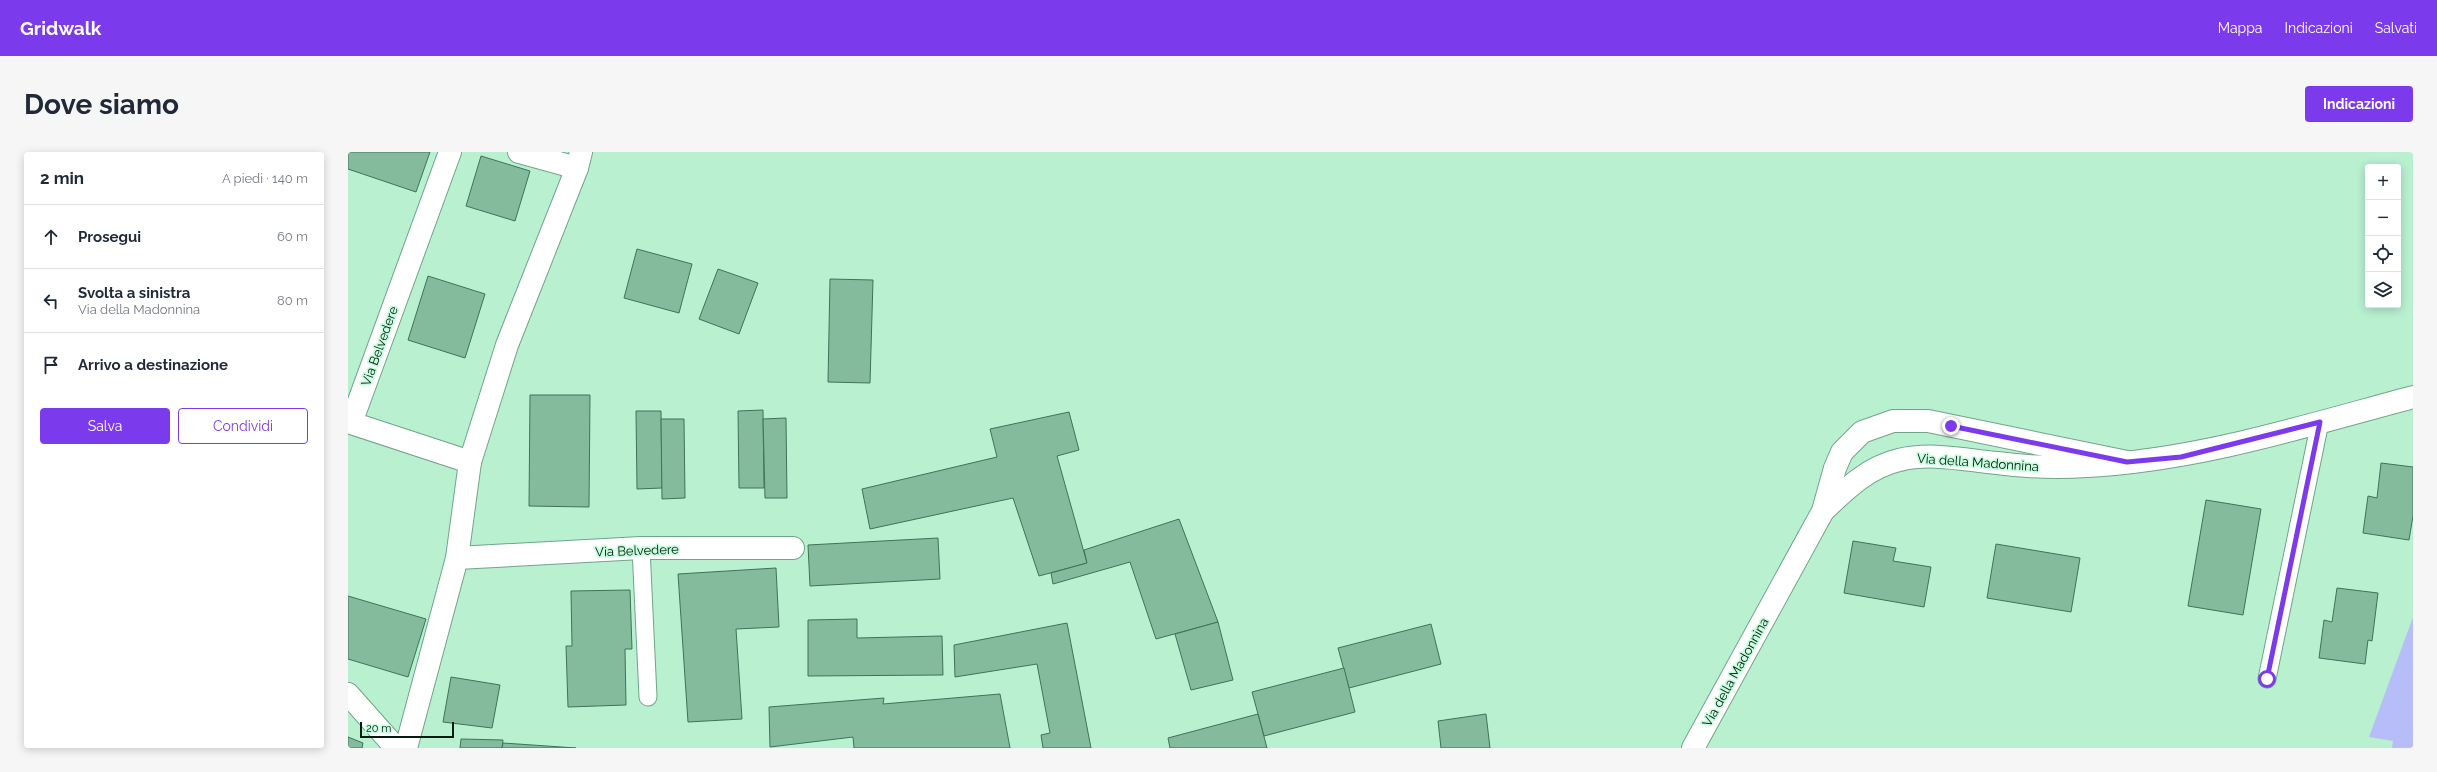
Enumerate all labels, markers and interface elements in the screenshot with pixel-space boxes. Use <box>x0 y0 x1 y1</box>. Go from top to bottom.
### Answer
text: Gridwalk <box>20 17 101 39</box>
text: Mappa <box>2218 20 2263 36</box>
text: Indicazioni <box>2285 20 2353 36</box>
text: Salvati <box>2375 20 2417 36</box>
button: Indicazioni <box>2305 86 2413 122</box>
text: Dove siamo <box>24 88 179 121</box>
map controls <box>2365 164 2401 308</box>
button: + <box>2365 164 2401 200</box>
text: 2 min <box>40 168 84 188</box>
text: A piedi · 140 m <box>222 171 308 186</box>
button: − <box>2365 200 2401 236</box>
icon: ahead <box>40 226 62 248</box>
text: Prosegui <box>78 228 141 246</box>
text: 60 m <box>277 229 308 244</box>
button: locate <box>2365 236 2401 272</box>
button: layers <box>2365 272 2401 308</box>
text: Svolta a sinistra <box>78 284 190 302</box>
icon: left <box>40 290 62 312</box>
text: 80 m <box>277 293 308 308</box>
text: Via della Madonnina <box>78 302 200 317</box>
street label: Via Belvedere <box>358 304 401 388</box>
icon: arrive <box>40 354 62 376</box>
text: Arrivo a destinazione <box>78 356 228 374</box>
button: Salva <box>40 408 170 444</box>
button: Condividi <box>178 408 308 444</box>
route end <box>1942 417 1960 435</box>
street label: Via della Madonnina <box>1917 451 2039 474</box>
street label: Via Belvedere <box>595 542 679 559</box>
street label: Via della Madonnina <box>1699 615 1772 729</box>
route start <box>2258 670 2276 688</box>
scale bar <box>360 720 454 739</box>
text: 20 m <box>366 722 391 735</box>

